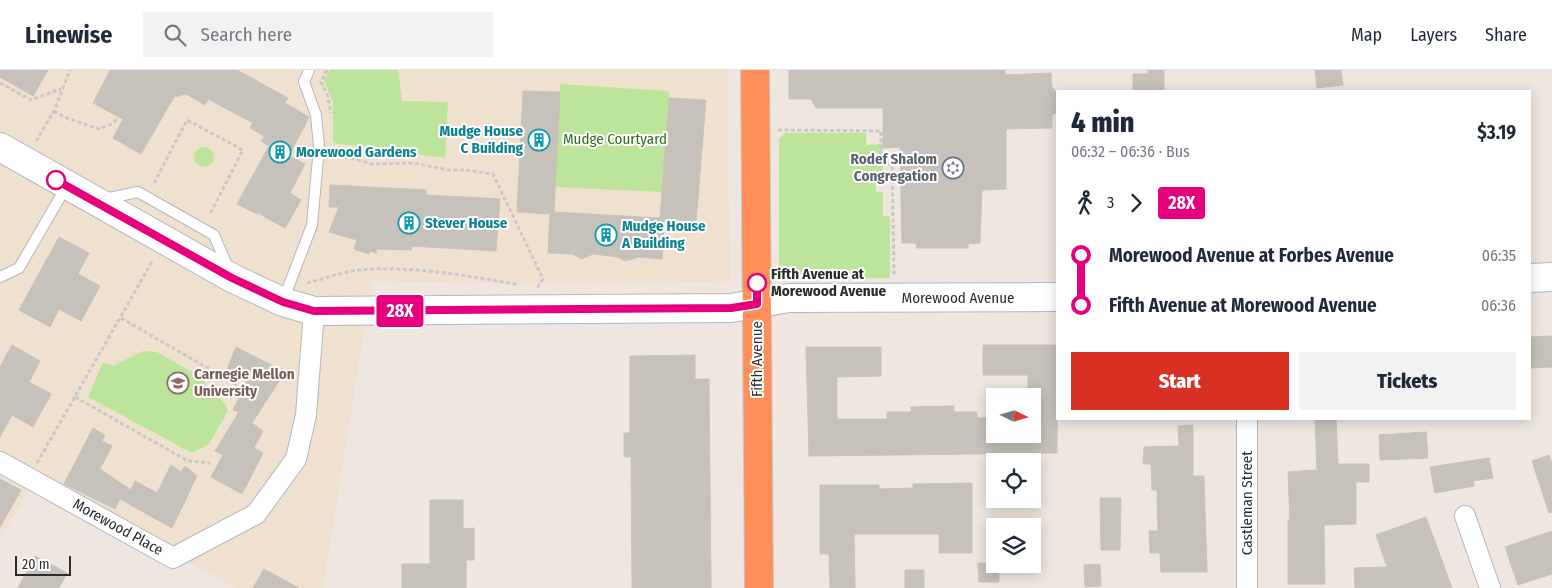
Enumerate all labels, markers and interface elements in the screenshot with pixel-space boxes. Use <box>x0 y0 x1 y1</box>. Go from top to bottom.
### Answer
search box <box>143 12 493 57</box>
text: Linewise <box>25 21 113 49</box>
icon: search <box>161 21 189 49</box>
text: Search here <box>201 23 292 46</box>
text: Map <box>1351 24 1382 46</box>
text: Layers <box>1410 24 1457 46</box>
text: Share <box>1485 24 1527 46</box>
text: 4 min <box>1071 106 1134 139</box>
text: $3.19 <box>1477 121 1516 144</box>
place label: Mudge House C Building <box>439 122 524 157</box>
building icon: Mudge House C Building <box>527 128 551 152</box>
park label: Mudge Courtyard <box>563 130 667 148</box>
building icon: Morewood Gardens <box>268 140 292 164</box>
text: 06:32 – 06:36 · Bus <box>1071 142 1190 161</box>
place label: Morewood Gardens <box>296 143 417 161</box>
place label: Rodef Shalom Congregation <box>851 150 937 185</box>
synagogue icon: Rodef Shalom Congregation <box>941 156 965 180</box>
unlabelled marker <box>46 170 66 190</box>
icon: walk <box>1071 189 1099 217</box>
icon: forward <box>1122 189 1150 217</box>
text: 28X <box>1168 192 1195 214</box>
text: 3 <box>1107 193 1114 212</box>
building icon: Stever House <box>397 211 421 235</box>
place label: Stever House <box>425 214 508 232</box>
place label: Mudge House A Building <box>621 217 706 252</box>
building icon: Mudge House A Building <box>594 223 618 247</box>
text: Morewood Avenue at Forbes Avenue <box>1109 244 1394 267</box>
text: 06:35 <box>1482 246 1516 265</box>
place label: Fifth Avenue at Morewood Avenue <box>771 265 886 300</box>
marker: Fifth Avenue at Morewood Avenue <box>747 273 767 293</box>
street label: Morewood Avenue <box>901 289 1015 307</box>
text: Fifth Avenue at Morewood Avenue <box>1109 294 1377 317</box>
line badge: 28X <box>371 295 429 327</box>
text: 06:36 <box>1481 296 1516 315</box>
text: 28X <box>386 300 414 322</box>
street label: Fifth Avenue <box>748 321 766 397</box>
button: Start <box>1071 352 1289 410</box>
button: Tickets <box>1299 352 1516 410</box>
place label: Carnegie Mellon University <box>194 365 295 400</box>
school or university icon: Carnegie Mellon University <box>166 371 190 395</box>
north arrow <box>986 388 1041 442</box>
map controls <box>986 388 1041 573</box>
street label: Castleman Street <box>1238 451 1256 555</box>
button: locate <box>986 453 1041 508</box>
street label: Morewood Place <box>70 495 166 559</box>
button: layers <box>986 518 1041 573</box>
scale bar <box>15 553 71 576</box>
text: 20 m <box>22 556 50 573</box>

